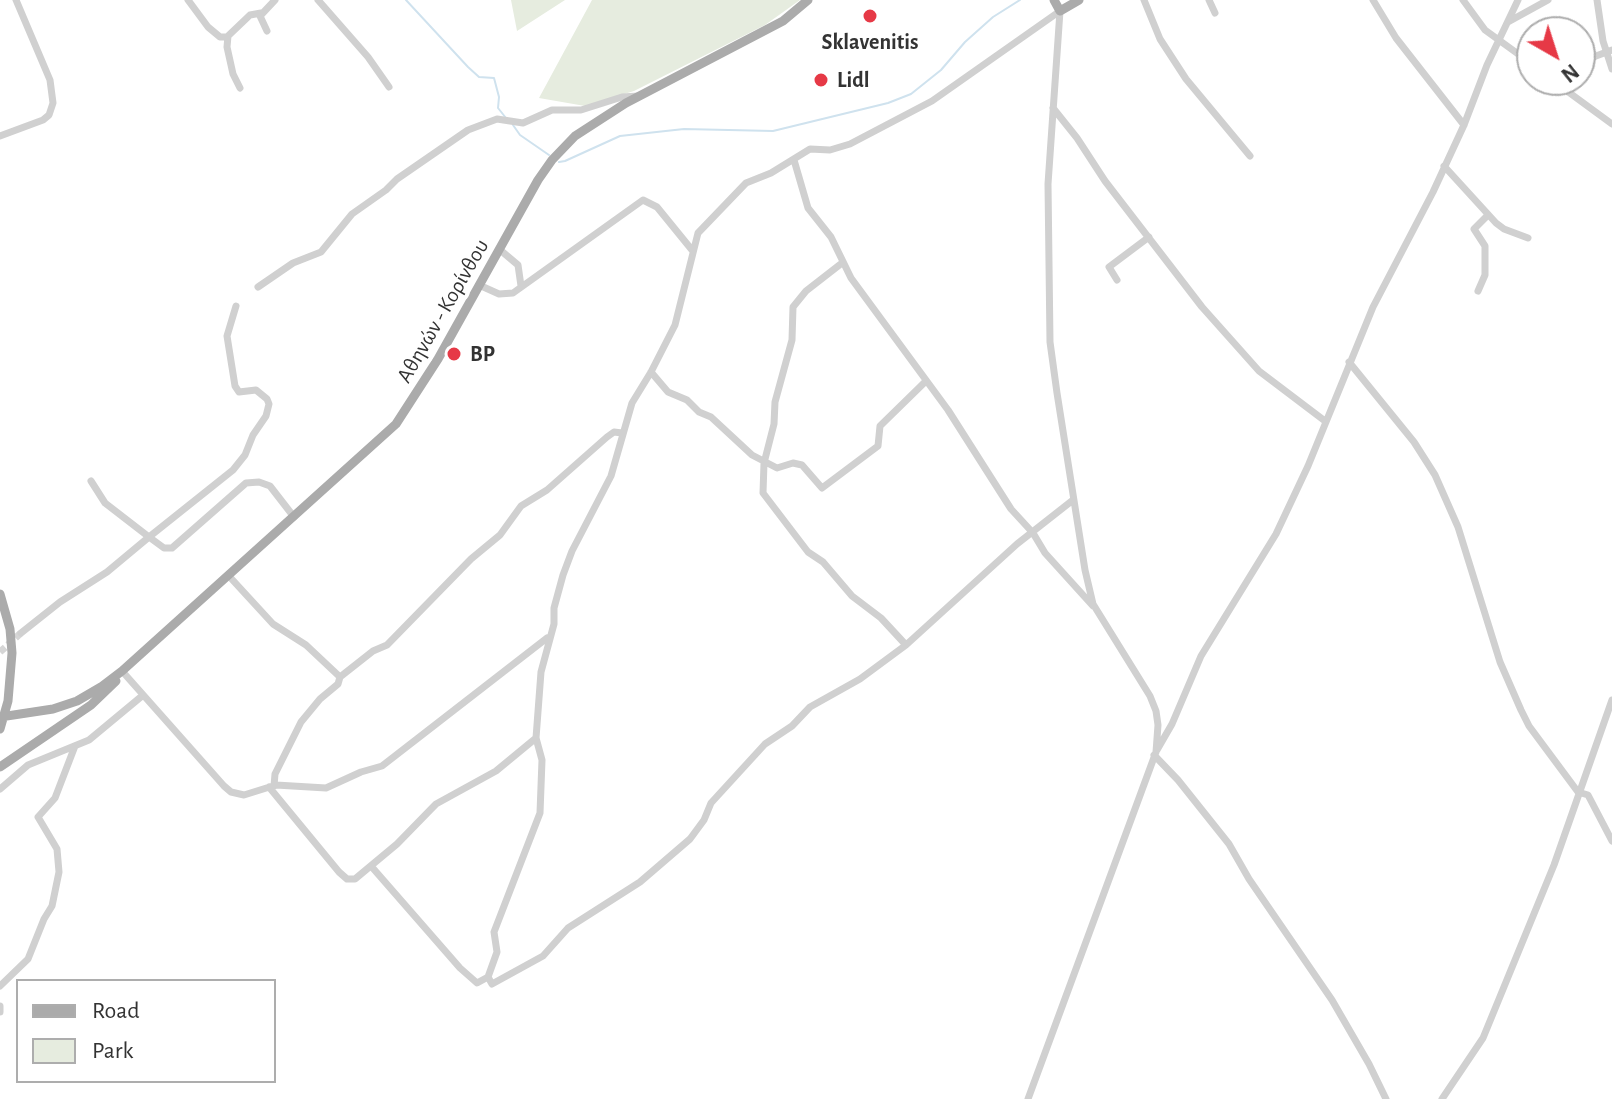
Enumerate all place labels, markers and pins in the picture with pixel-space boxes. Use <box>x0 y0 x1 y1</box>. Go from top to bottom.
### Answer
marker: Sklavenitis <box>861 7 879 25</box>
place label: Sklavenitis <box>822 29 918 55</box>
place label: Lidl <box>837 67 870 93</box>
marker: Lidl <box>812 71 830 89</box>
place label: BP <box>470 341 495 367</box>
marker: BP <box>445 345 463 363</box>

